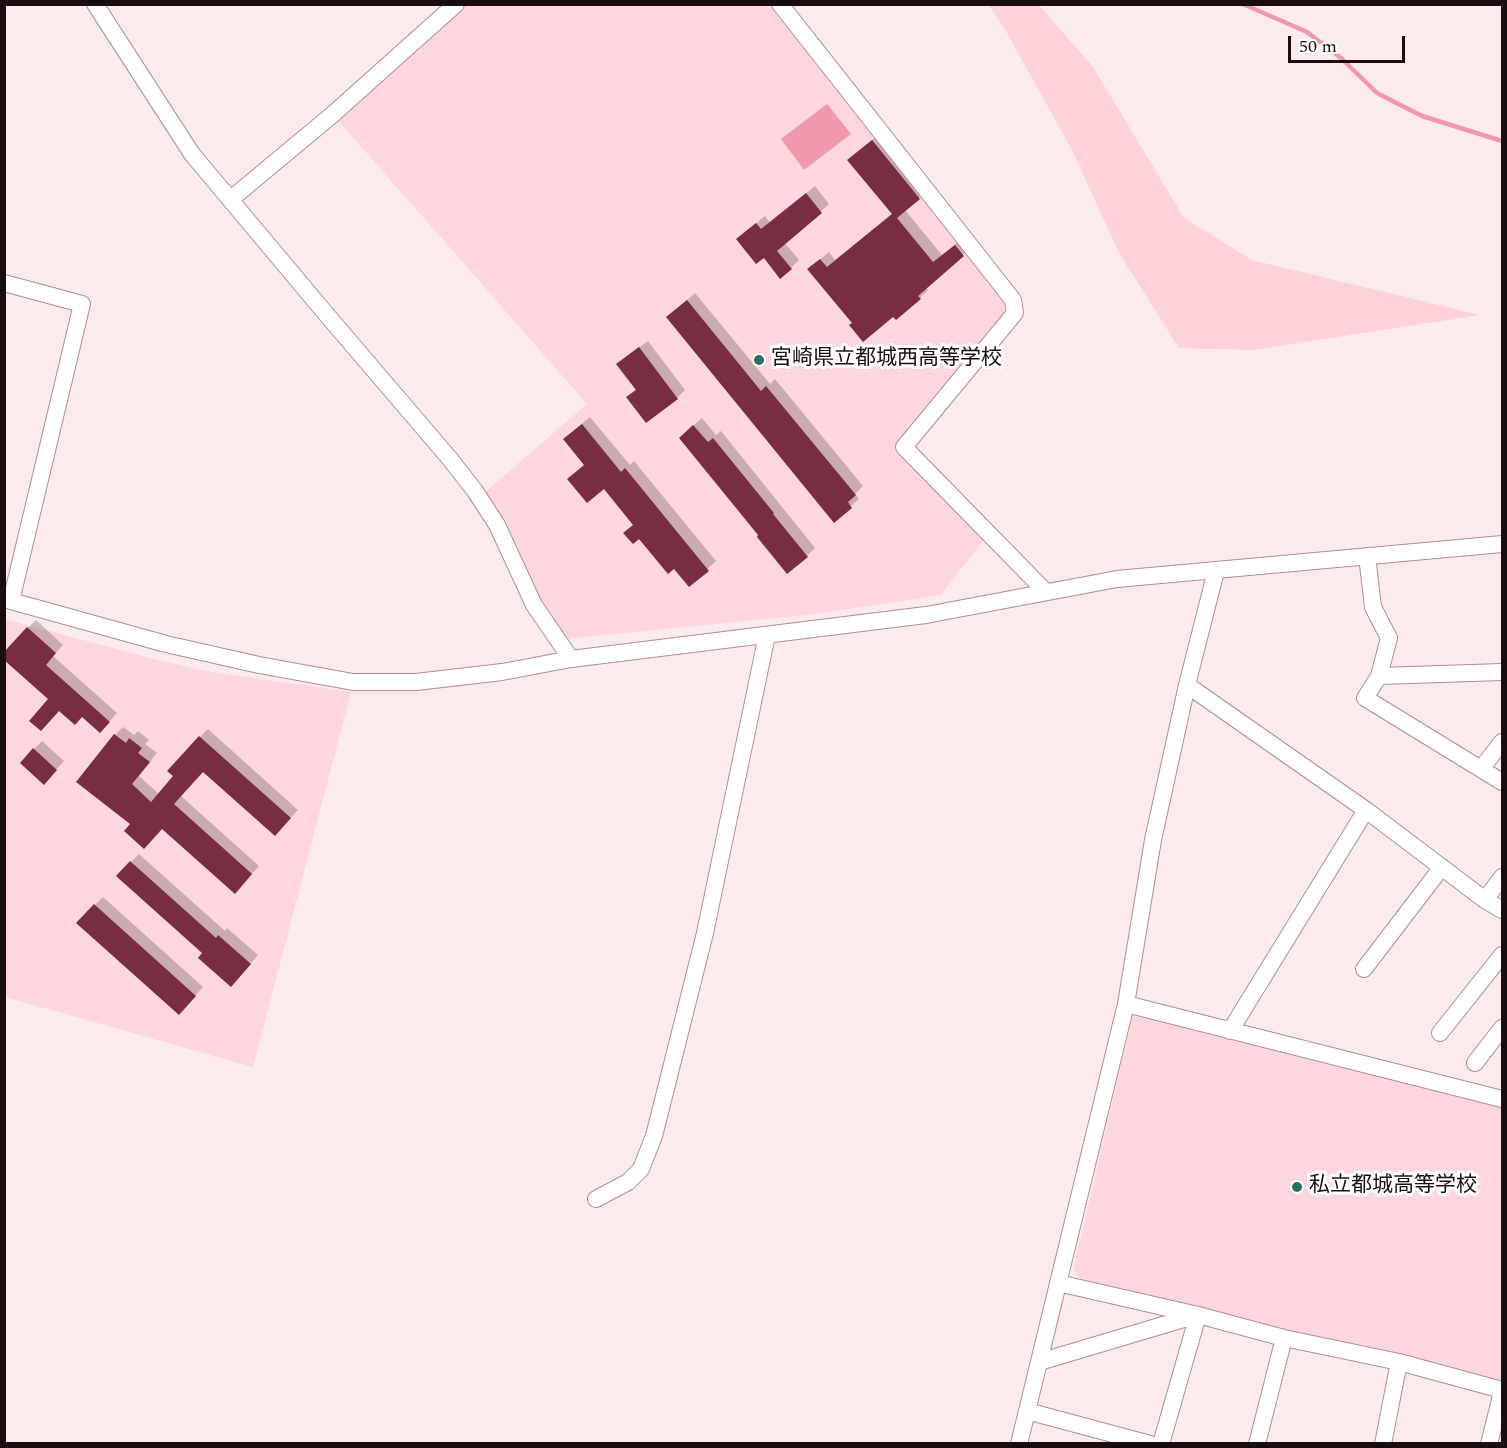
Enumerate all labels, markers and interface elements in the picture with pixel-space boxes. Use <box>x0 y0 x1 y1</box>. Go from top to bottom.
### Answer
scale bar <box>1291 24 1408 62</box>
text: 50 m <box>1299 33 1337 60</box>
place label: 宮崎県立都城西高等学校 <box>771 347 1002 373</box>
marker: 宮崎県立都城西高等学校 <box>752 353 766 367</box>
place label: 私立都城高等学校 <box>1309 1174 1477 1200</box>
marker: 私立都城高等学校 <box>1290 1180 1304 1194</box>

